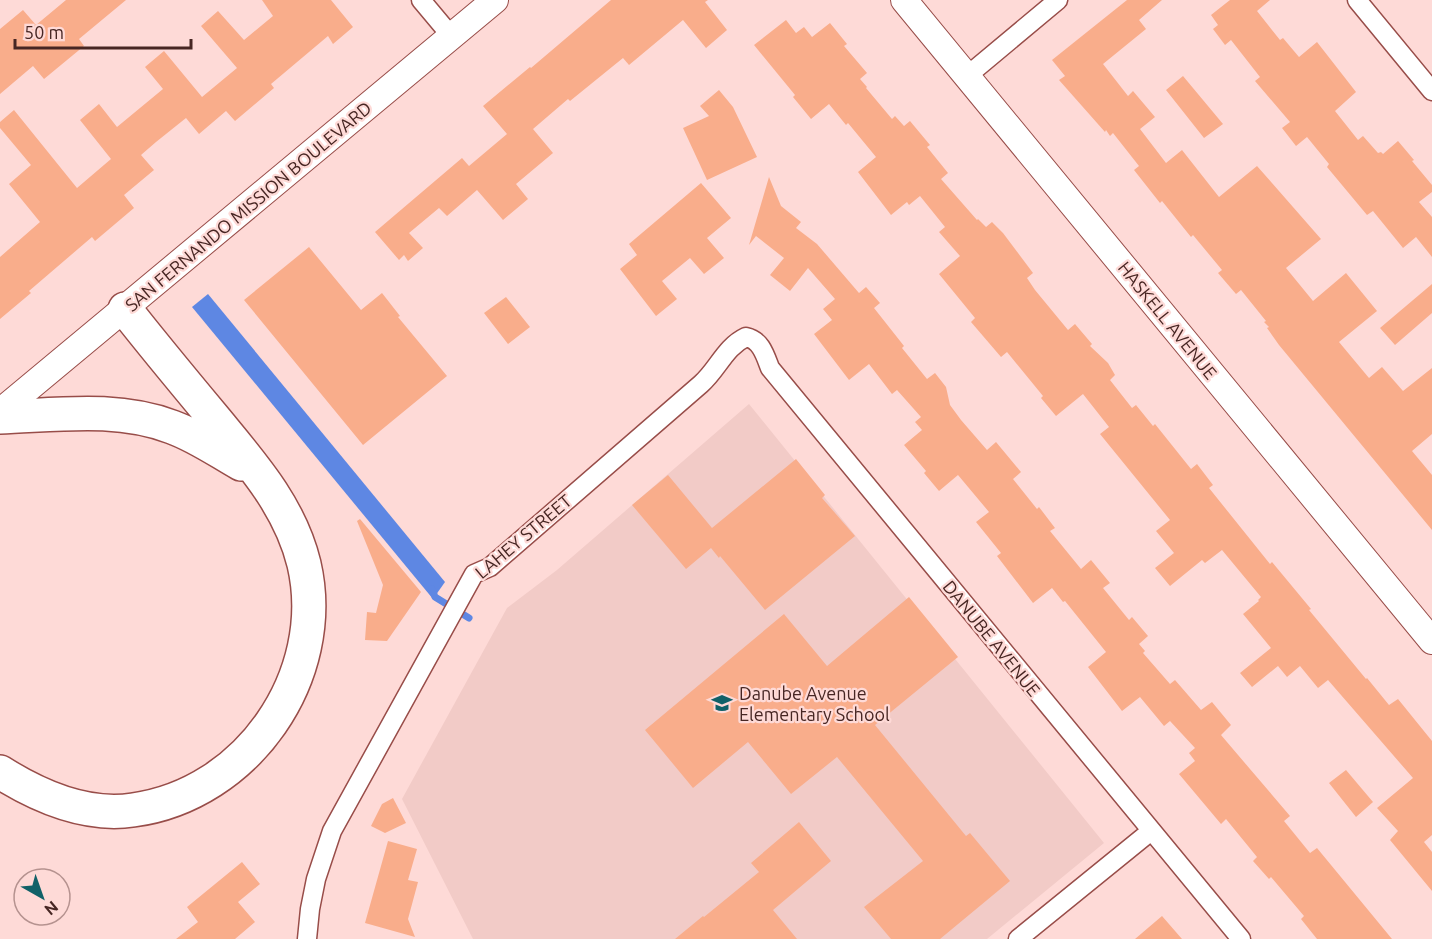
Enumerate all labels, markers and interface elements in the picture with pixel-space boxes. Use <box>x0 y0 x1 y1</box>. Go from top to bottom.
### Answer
scale bar <box>15 12 190 50</box>
text: 50 m <box>24 22 64 42</box>
street label: SAN FERNANDO MISSION BOULEVARD <box>121 97 375 315</box>
street label: HASKELL AVENUE <box>1115 257 1221 383</box>
street label: LAHEY STREET <box>471 490 575 582</box>
street label: DANUBE AVENUE <box>939 576 1045 700</box>
place label: Danube Avenue Elementary School <box>739 683 890 724</box>
school or university icon: Danube Avenue Elementary School <box>710 691 734 715</box>
north arrow <box>12 867 72 927</box>
text: N <box>41 898 62 919</box>

